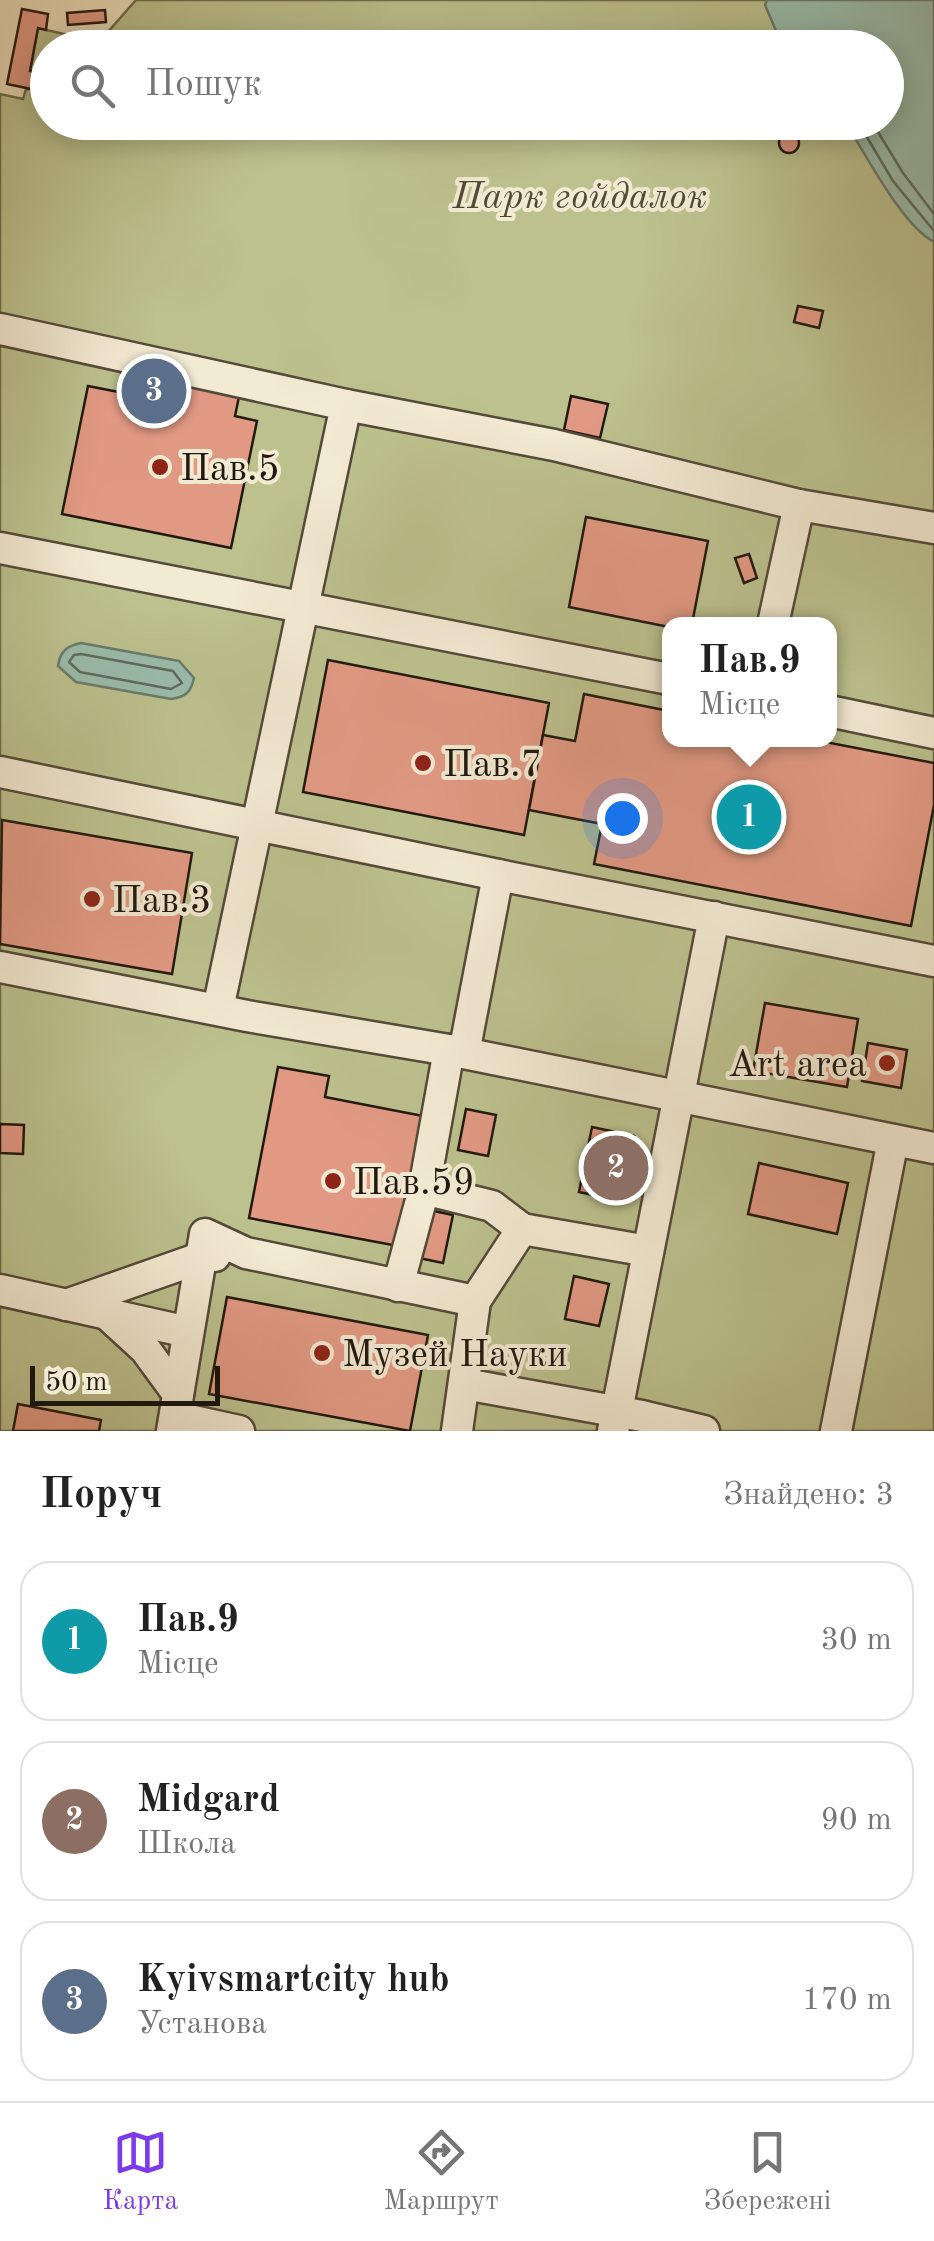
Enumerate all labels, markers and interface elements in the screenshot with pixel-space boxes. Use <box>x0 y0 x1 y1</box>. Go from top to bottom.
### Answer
search box <box>30 30 904 140</box>
icon: search <box>65 58 120 113</box>
text: Пошук <box>145 66 262 104</box>
park label: Парк гойдалок <box>452 179 707 217</box>
pin: 3 <box>122 354 186 428</box>
place label: Пав.5 <box>180 451 280 489</box>
marker: Пав.5 <box>149 456 171 478</box>
popup <box>662 617 837 747</box>
text: Пав.9 <box>699 643 800 681</box>
text: Місце <box>699 690 780 722</box>
place label: Пав.7 <box>443 747 543 785</box>
marker: Пав.7 <box>412 752 434 774</box>
pin: 1 <box>716 780 782 854</box>
your location <box>597 793 648 844</box>
place label: Пав.3 <box>112 883 212 921</box>
marker: Пав.3 <box>81 888 103 910</box>
place label: Art area <box>728 1047 867 1085</box>
marker: Art area <box>876 1052 898 1074</box>
pin: 2 <box>584 1130 648 1206</box>
place label: Пав.59 <box>353 1165 475 1203</box>
marker: Пав.59 <box>322 1170 344 1192</box>
place label: Музей Науки <box>342 1337 567 1375</box>
marker: Музей Науки <box>311 1342 333 1364</box>
scale bar <box>30 1361 220 1406</box>
text: 50 m <box>45 1369 108 1397</box>
text: Поруч <box>40 1475 162 1517</box>
text: Знайдено: 3 <box>723 1480 894 1512</box>
text: Пав.9 <box>137 1602 239 1640</box>
text: 1 <box>65 1625 84 1657</box>
text: 30 m <box>821 1625 892 1657</box>
text: Місце <box>137 1649 219 1681</box>
text: Midgard <box>137 1782 280 1820</box>
text: 2 <box>65 1805 84 1837</box>
text: 90 m <box>821 1805 892 1837</box>
text: Школа <box>137 1829 236 1861</box>
text: Kyivsmartcity hub <box>137 1962 450 2000</box>
text: 3 <box>65 1985 84 2017</box>
text: 170 m <box>802 1985 892 2017</box>
text: Установа <box>137 2009 267 2041</box>
tab: Карта <box>103 2125 178 2220</box>
tab: Маршрут <box>384 2125 499 2220</box>
tab: Збережені <box>704 2125 831 2220</box>

